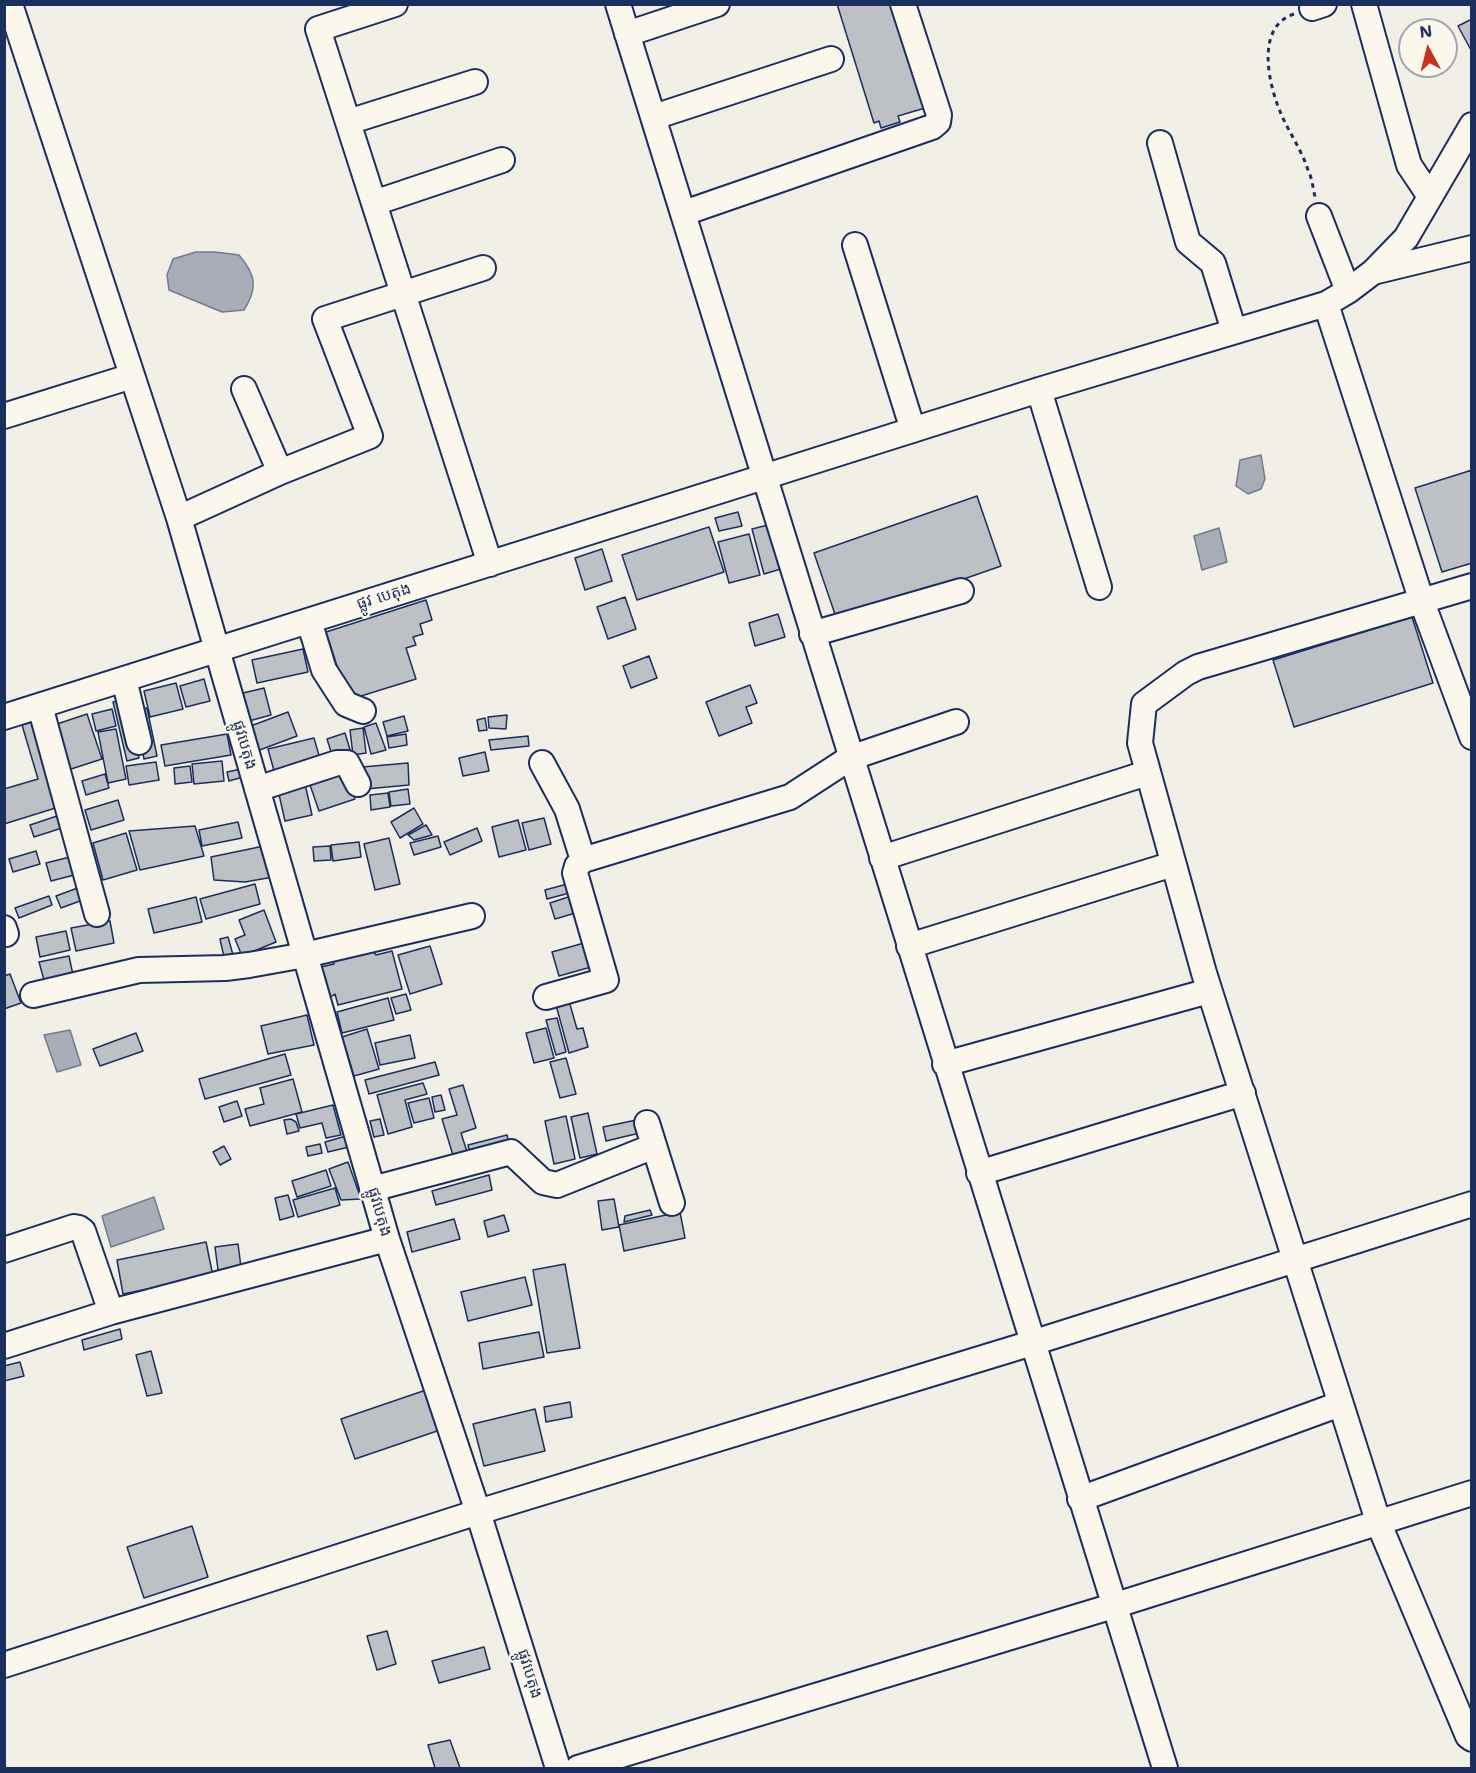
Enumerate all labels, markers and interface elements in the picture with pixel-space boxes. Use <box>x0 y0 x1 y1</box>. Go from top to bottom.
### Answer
north arrow <box>1398 18 1458 78</box>
text: N <box>1418 20 1434 43</box>
street label: ផ្លូវ បេតុង <box>354 580 414 614</box>
street label: ផ្លូវបេតុង <box>228 718 260 772</box>
street label: ផ្លូវបេតុង <box>363 1185 395 1239</box>
street label: ផ្លូវបេតុង <box>512 1647 546 1701</box>

